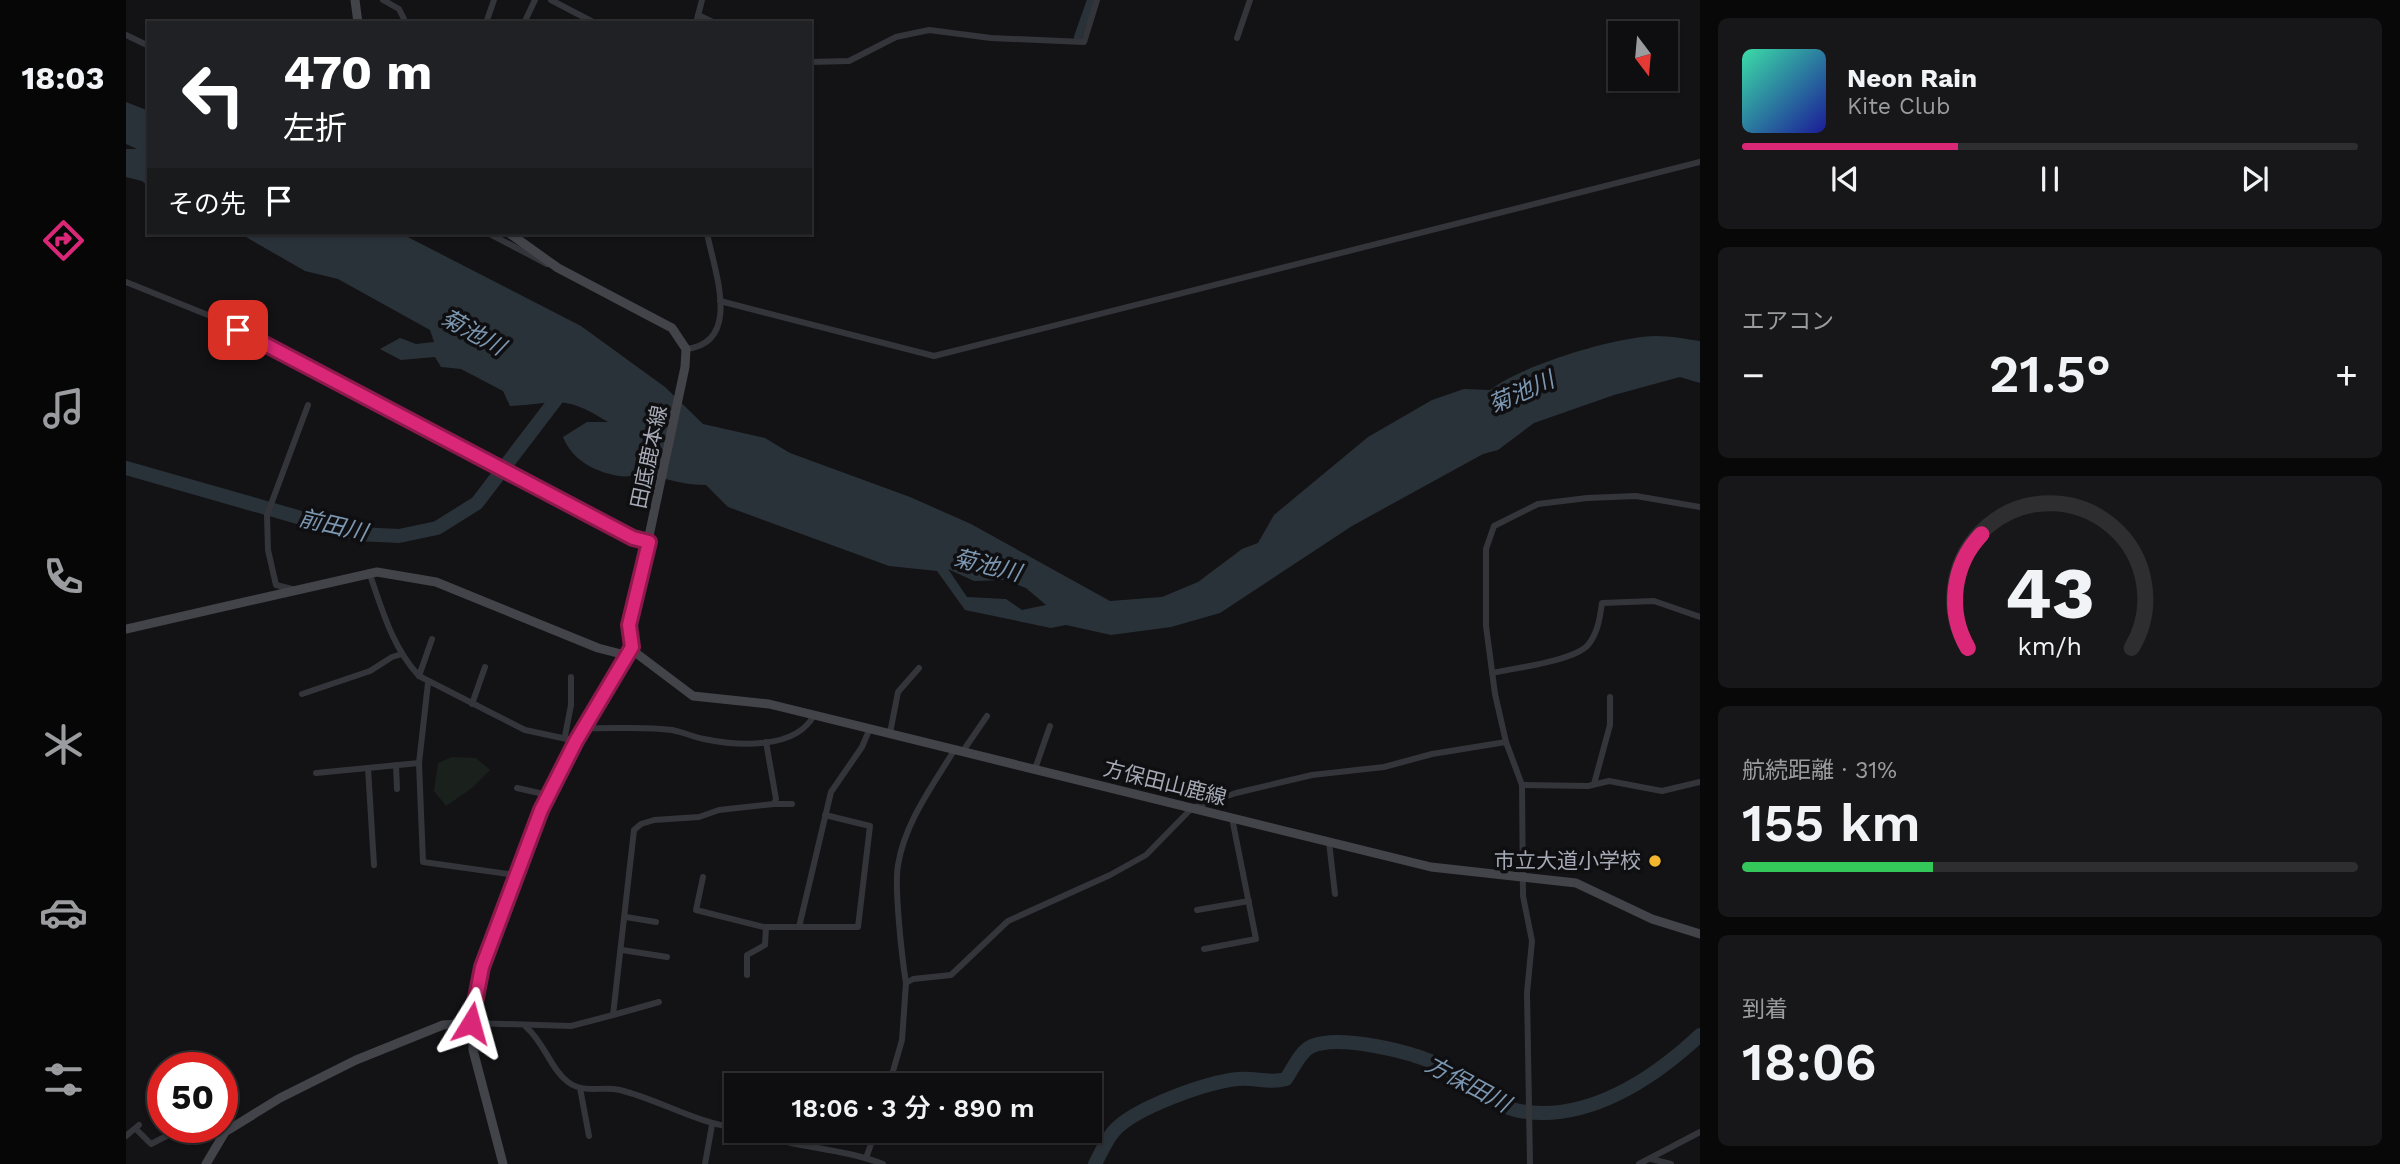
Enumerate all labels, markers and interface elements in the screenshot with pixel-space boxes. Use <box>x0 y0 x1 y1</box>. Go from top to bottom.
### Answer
north arrow <box>1608 21 1678 91</box>
map controls <box>1608 21 1678 91</box>
text: 470 m <box>283 43 432 101</box>
icon: left <box>168 49 259 140</box>
text: 18:03 <box>22 59 104 97</box>
text: Neon Rain <box>1847 63 1977 93</box>
text: Kite Club <box>1847 93 1950 120</box>
text: 左折 <box>283 109 347 147</box>
icon: previous <box>1826 160 1864 198</box>
icon: pause <box>2031 160 2069 198</box>
icon: next <box>2236 160 2274 198</box>
icon: arrive <box>260 182 298 220</box>
text: その先 <box>168 189 246 219</box>
icon: directions <box>39 216 88 265</box>
pin <box>208 300 268 360</box>
water label: 菊池川 <box>436 304 512 362</box>
text: エアコン <box>1742 308 1834 335</box>
icon: arrive <box>219 311 257 349</box>
text: 21.5° <box>1989 344 2111 405</box>
text: − <box>1742 353 1765 397</box>
text: + <box>2335 353 2358 397</box>
water label: 菊池川 <box>1484 365 1561 419</box>
icon: music <box>39 384 88 433</box>
street label: 田底鹿本線 <box>625 403 672 511</box>
water label: 前田川 <box>296 505 372 547</box>
water label: 菊池川 <box>950 544 1027 588</box>
text: 43 <box>2005 550 2095 636</box>
icon: phone <box>39 552 88 601</box>
text: km/h <box>2018 632 2082 661</box>
icon: climate <box>39 720 88 769</box>
street label: 方保田山鹿線 <box>1101 755 1229 810</box>
text: 航続距離 · 31% <box>1742 757 1897 784</box>
text: 155 km <box>1742 793 1921 854</box>
place label: 市立大道小学校 <box>1494 848 1641 873</box>
marker: 市立大道小学校 <box>1647 853 1663 869</box>
icon: car <box>39 888 88 937</box>
position arrow <box>434 986 508 1060</box>
text: 到着 <box>1742 996 1788 1023</box>
text: 18:06 <box>1742 1032 1877 1093</box>
water label: 方保田川 <box>1421 1051 1517 1119</box>
speed limit sign: 50 <box>147 1052 238 1143</box>
icon: filters <box>39 1055 88 1104</box>
text: 18:06 · 3 分 · 890 m <box>792 1093 1035 1123</box>

